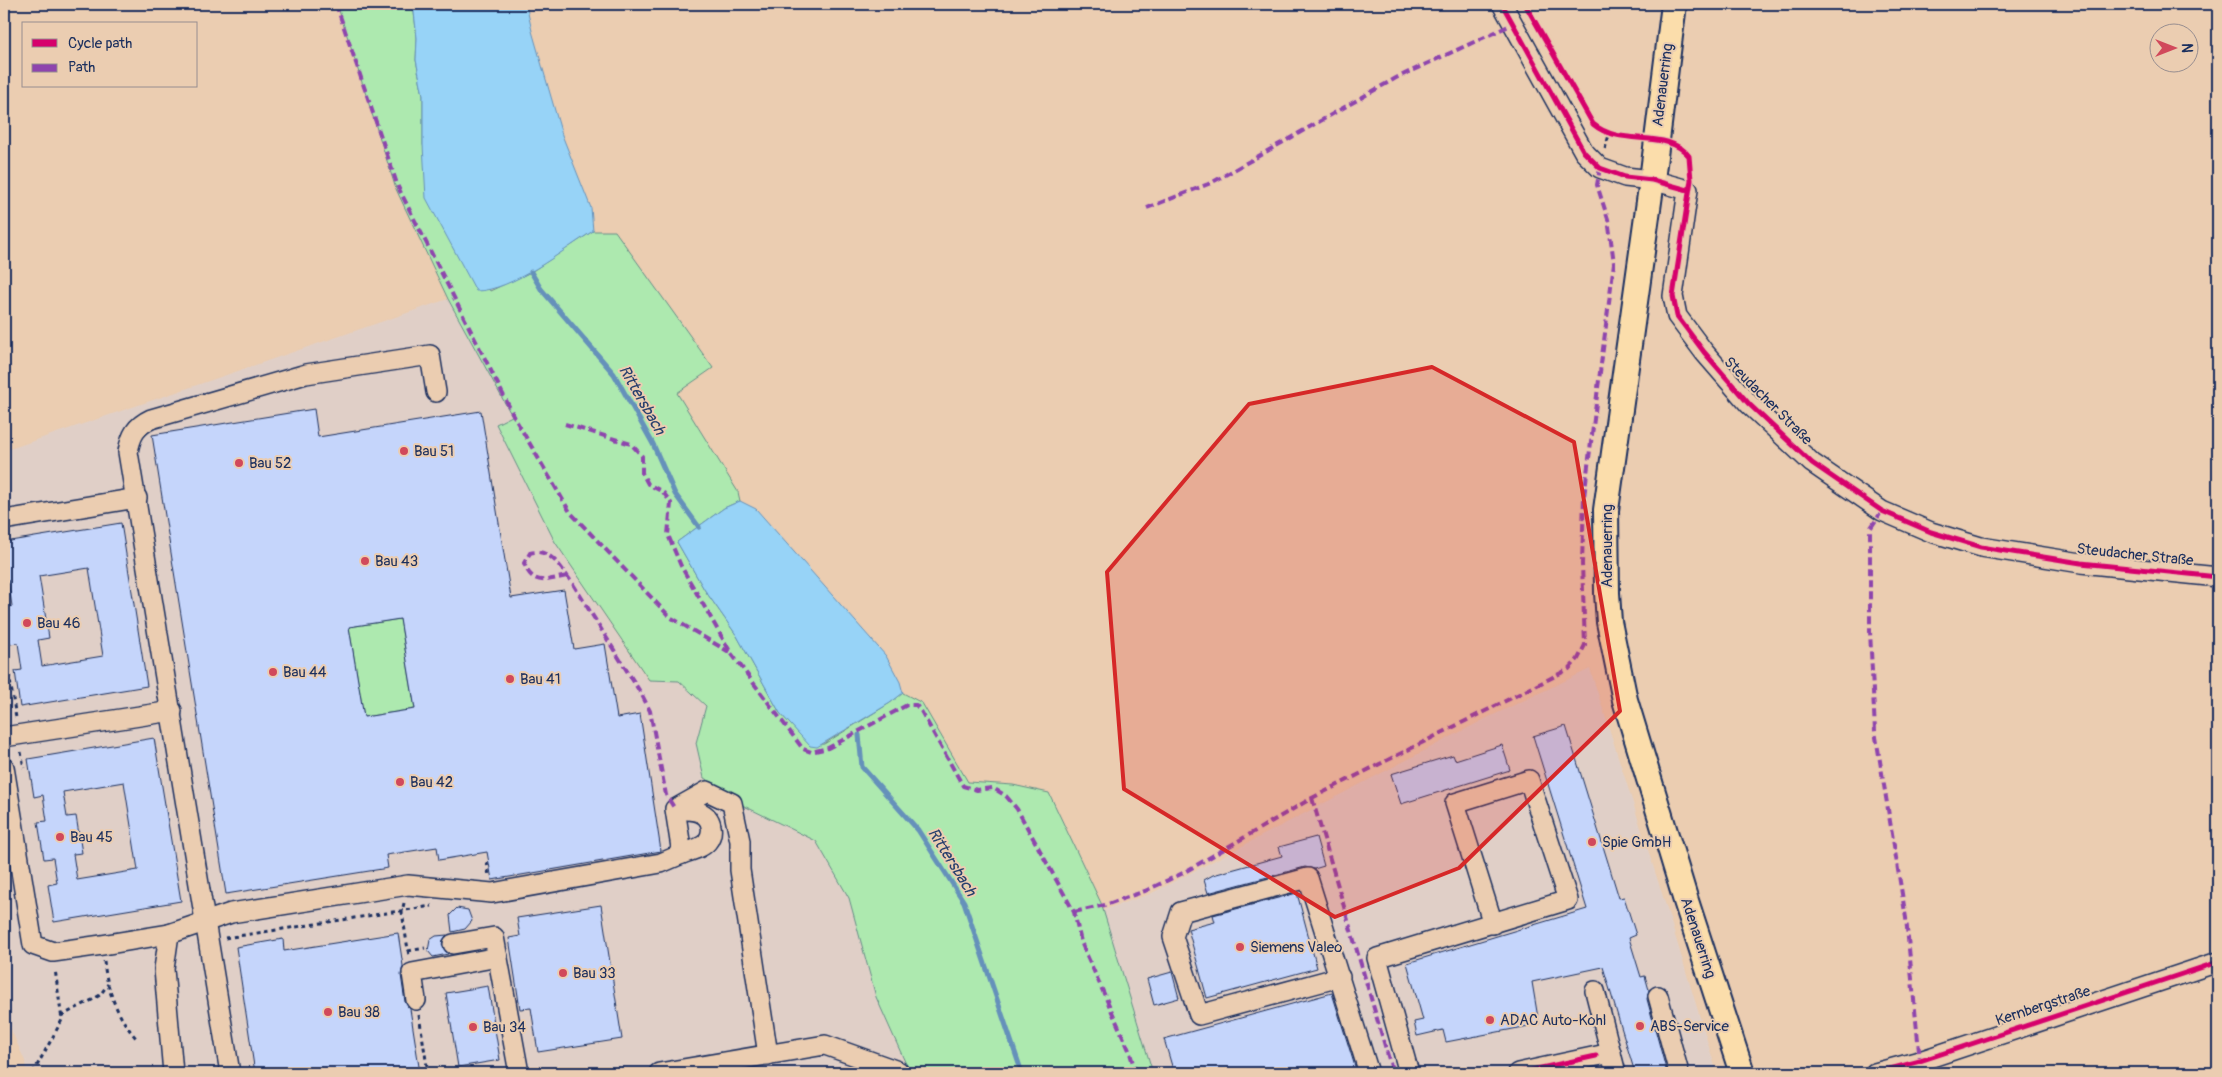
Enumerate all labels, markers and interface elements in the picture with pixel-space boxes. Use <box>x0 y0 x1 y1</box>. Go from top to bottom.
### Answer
legend <box>22 22 198 88</box>
north arrow <box>2150 22 2200 72</box>
text: Cycle path <box>68 34 132 53</box>
street label: Adenauerring <box>1648 42 1678 128</box>
text: N <box>2178 43 2195 53</box>
text: Path <box>68 58 95 77</box>
street label: Steudacher Straße <box>1720 353 1817 450</box>
water label: Rittersbach <box>614 362 671 439</box>
place label: Bau 51 <box>414 442 454 461</box>
marker: Bau 51 <box>398 445 410 457</box>
place label: Bau 52 <box>249 454 291 473</box>
marker: Bau 52 <box>233 457 245 469</box>
street label: Adenauerring <box>1598 504 1617 588</box>
street label: Steudacher Straße <box>2076 539 2195 571</box>
place label: Bau 43 <box>375 552 418 571</box>
marker: Bau 43 <box>359 555 371 567</box>
place label: Bau 46 <box>37 614 80 633</box>
marker: Bau 46 <box>21 617 33 629</box>
place label: Bau 44 <box>283 663 327 682</box>
marker: Bau 44 <box>267 666 279 678</box>
place label: Bau 41 <box>520 670 561 689</box>
marker: Bau 41 <box>504 673 516 685</box>
place label: Bau 42 <box>410 773 453 792</box>
marker: Bau 42 <box>394 776 406 788</box>
water label: Rittersbach <box>923 824 982 901</box>
place label: Bau 45 <box>70 828 113 847</box>
marker: Bau 45 <box>54 831 66 843</box>
place label: Spie GmbH <box>1602 833 1671 852</box>
marker: Spie GmbH <box>1586 836 1598 848</box>
street label: Adenauerring <box>1676 895 1720 981</box>
place label: Siemens Valeo <box>1250 938 1342 957</box>
marker: Siemens Valeo <box>1234 941 1246 953</box>
place label: Bau 33 <box>573 964 616 983</box>
marker: Bau 33 <box>557 967 569 979</box>
street label: Kernbergstraße <box>1993 982 2093 1030</box>
place label: Bau 38 <box>338 1003 380 1022</box>
marker: Bau 38 <box>322 1006 334 1018</box>
place label: ADAC Auto-Kohl <box>1500 1011 1606 1030</box>
marker: ADAC Auto-Kohl <box>1484 1014 1496 1026</box>
place label: ABS-Service <box>1650 1017 1729 1036</box>
place label: Bau 34 <box>483 1018 526 1037</box>
marker: ABS-Service <box>1634 1020 1646 1032</box>
marker: Bau 34 <box>467 1021 479 1033</box>

